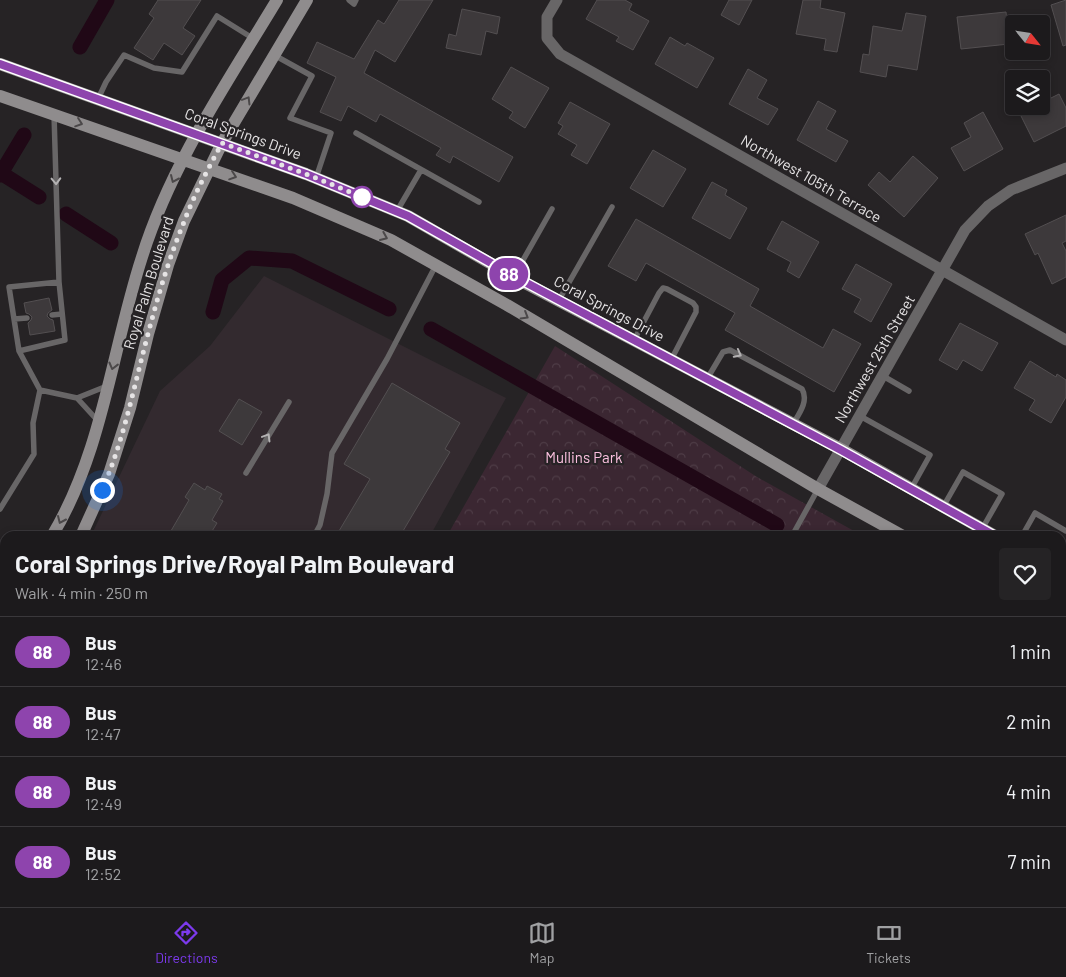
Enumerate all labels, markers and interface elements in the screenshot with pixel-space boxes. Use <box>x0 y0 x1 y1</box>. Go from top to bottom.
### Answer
north arrow <box>1005 15 1050 60</box>
map controls <box>1005 15 1050 115</box>
button: layers <box>1005 70 1050 115</box>
one-way arrow <box>241 97 251 106</box>
street label: Coral Springs Drive <box>183 104 304 163</box>
one-way arrow <box>74 117 83 127</box>
street label: Northwest 105th Terrace <box>738 131 885 226</box>
one-way arrow <box>228 171 236 181</box>
one-way arrow <box>169 174 180 183</box>
one-way arrow <box>51 177 61 185</box>
unlabelled marker <box>351 186 373 208</box>
street label: Royal Palm Boulevard <box>119 214 177 351</box>
one-way arrow <box>379 231 387 241</box>
line badge: 88 <box>486 258 532 290</box>
text: 88 <box>499 263 519 285</box>
street label: Coral Springs Drive <box>551 271 668 345</box>
street label: Northwest 25th Street <box>830 291 918 426</box>
one-way arrow <box>520 310 529 320</box>
one-way arrow <box>733 348 742 358</box>
one-way arrow <box>108 362 119 371</box>
one-way arrow <box>261 434 271 443</box>
park label: Mullins Park <box>545 448 623 466</box>
your location <box>90 478 115 503</box>
one-way arrow <box>57 515 67 524</box>
button: heart <box>999 548 1051 600</box>
text: Coral Springs Drive/Royal Palm Boulevard <box>15 549 454 578</box>
text: Walk · 4 min · 250 m <box>15 583 148 602</box>
text: Bus <box>85 631 117 654</box>
text: 1 min <box>1010 640 1051 663</box>
text: 88 <box>33 641 52 663</box>
text: 12:46 <box>85 654 122 673</box>
text: Bus <box>85 701 117 724</box>
text: 2 min <box>1006 710 1051 733</box>
text: 88 <box>33 711 52 733</box>
text: 12:47 <box>85 724 121 743</box>
text: Bus <box>85 771 117 794</box>
text: 4 min <box>1006 780 1051 803</box>
text: 88 <box>33 781 52 803</box>
text: 12:49 <box>85 794 122 813</box>
text: Bus <box>85 841 117 864</box>
text: 7 min <box>1007 850 1051 873</box>
text: 88 <box>33 851 52 873</box>
text: 12:52 <box>85 864 121 883</box>
tab: Directions <box>155 919 218 966</box>
tab: Map <box>528 919 556 966</box>
tab: Tickets <box>866 919 911 966</box>

